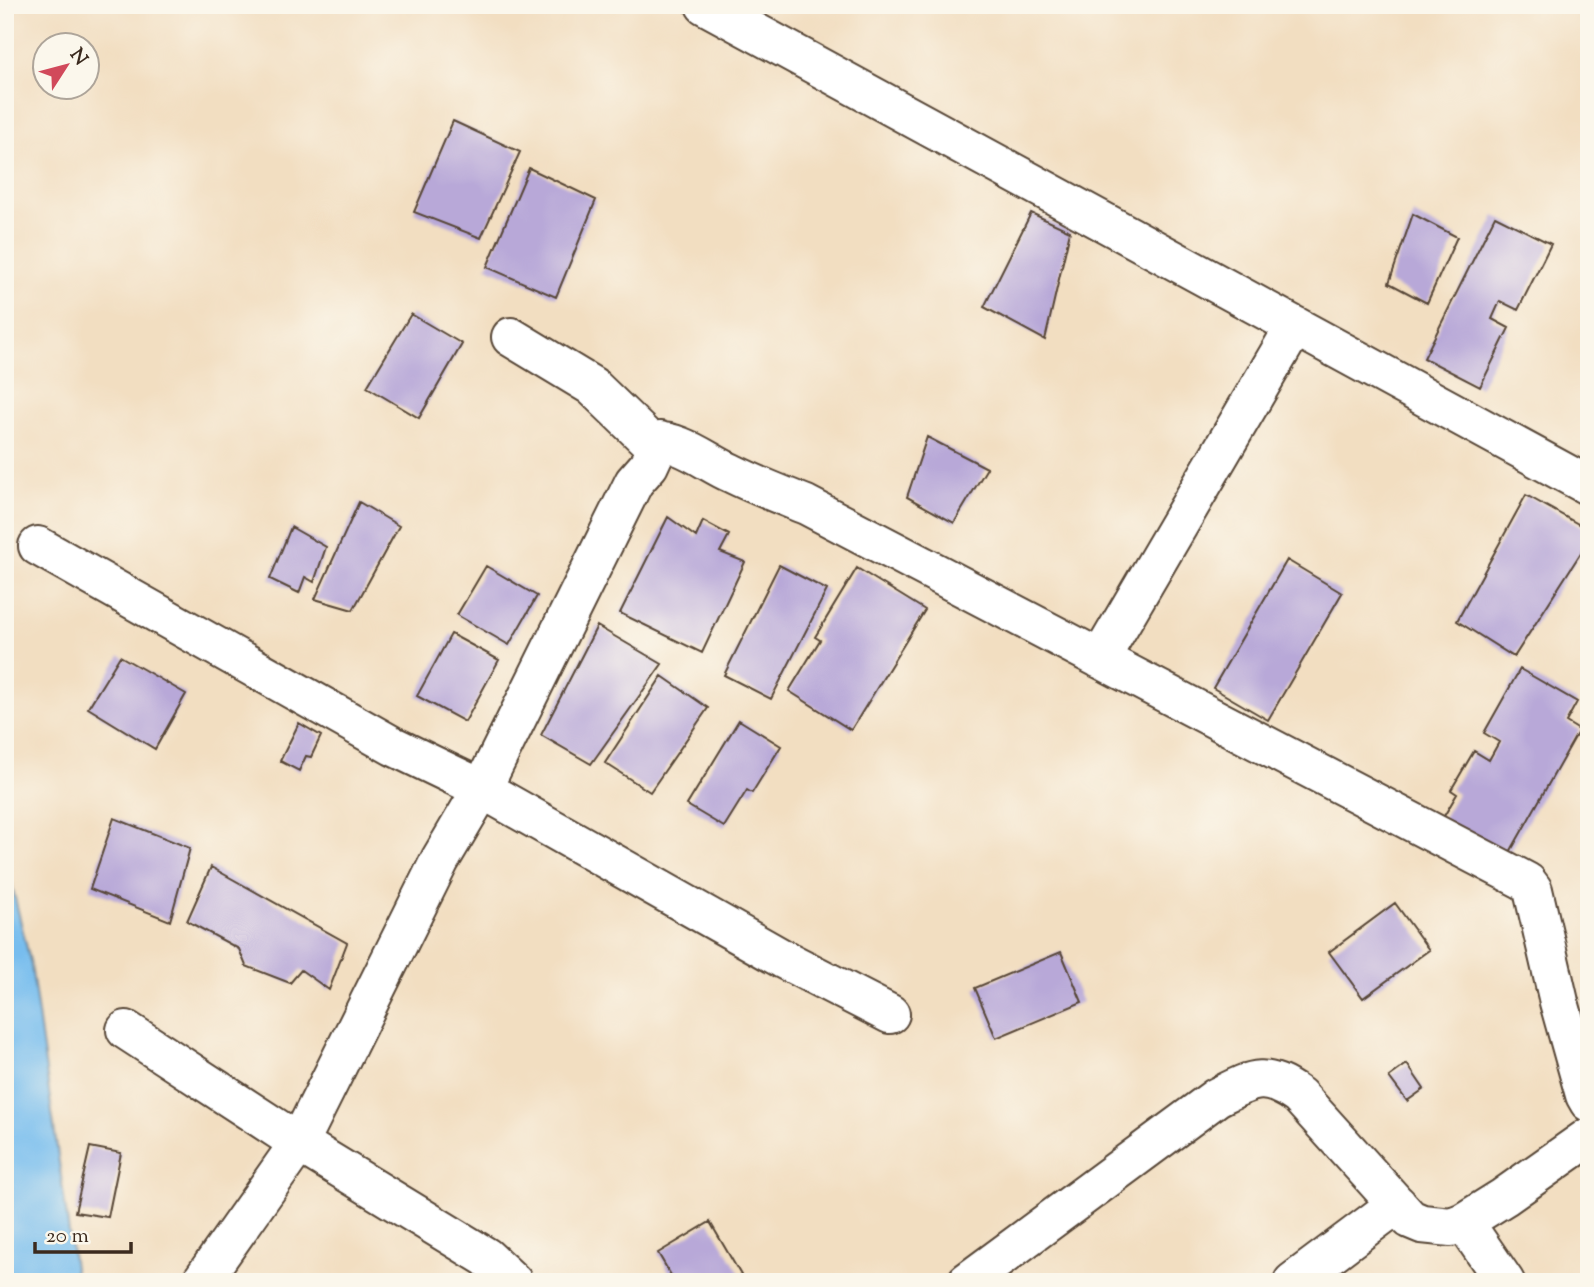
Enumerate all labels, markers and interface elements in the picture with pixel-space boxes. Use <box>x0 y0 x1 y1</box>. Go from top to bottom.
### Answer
north arrow <box>32 32 102 102</box>
text: N <box>62 43 93 72</box>
scale bar <box>35 1210 131 1254</box>
text: 20 m <box>46 1222 89 1252</box>

